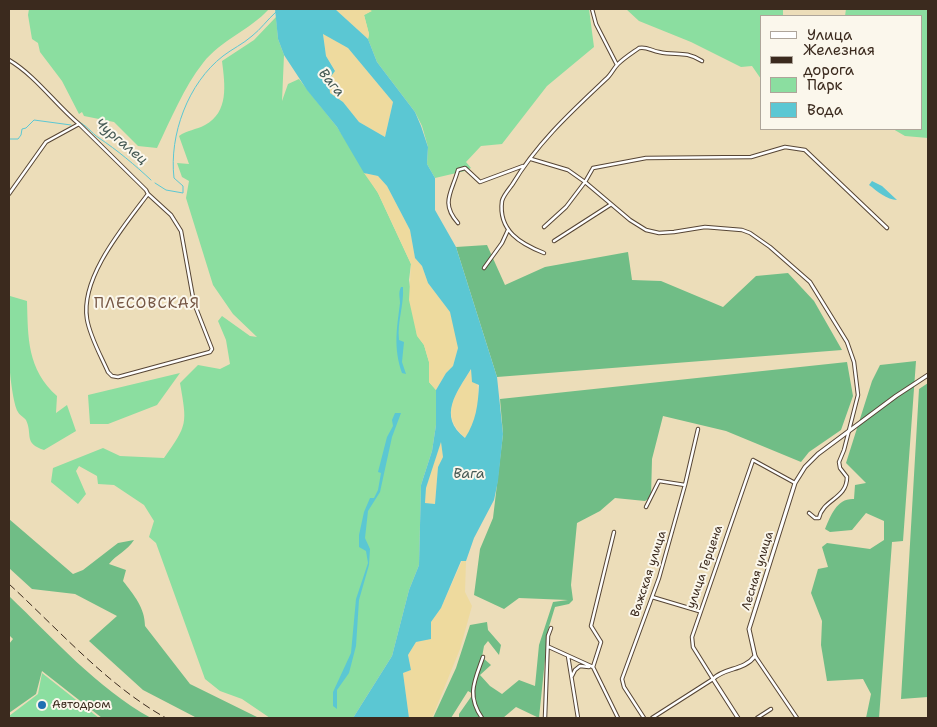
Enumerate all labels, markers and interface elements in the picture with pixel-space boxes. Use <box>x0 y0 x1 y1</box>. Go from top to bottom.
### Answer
legend <box>760 15 922 130</box>
text: Улица <box>807 25 852 45</box>
text: Железная дорога <box>803 40 875 80</box>
water label: Вага <box>314 66 348 100</box>
text: Парк <box>807 75 843 95</box>
text: Вода <box>807 100 843 120</box>
water label: Чургалец <box>91 115 151 169</box>
district label: ПЛЕСОВСКАЯ <box>93 295 201 313</box>
water label: Вага <box>453 466 485 482</box>
street label: улица Герцена <box>684 523 726 611</box>
street label: Важская улица <box>628 529 670 619</box>
street label: Лесная улица <box>739 530 777 612</box>
place label: Автодром <box>52 698 111 712</box>
marker: Автодром <box>36 699 48 711</box>

